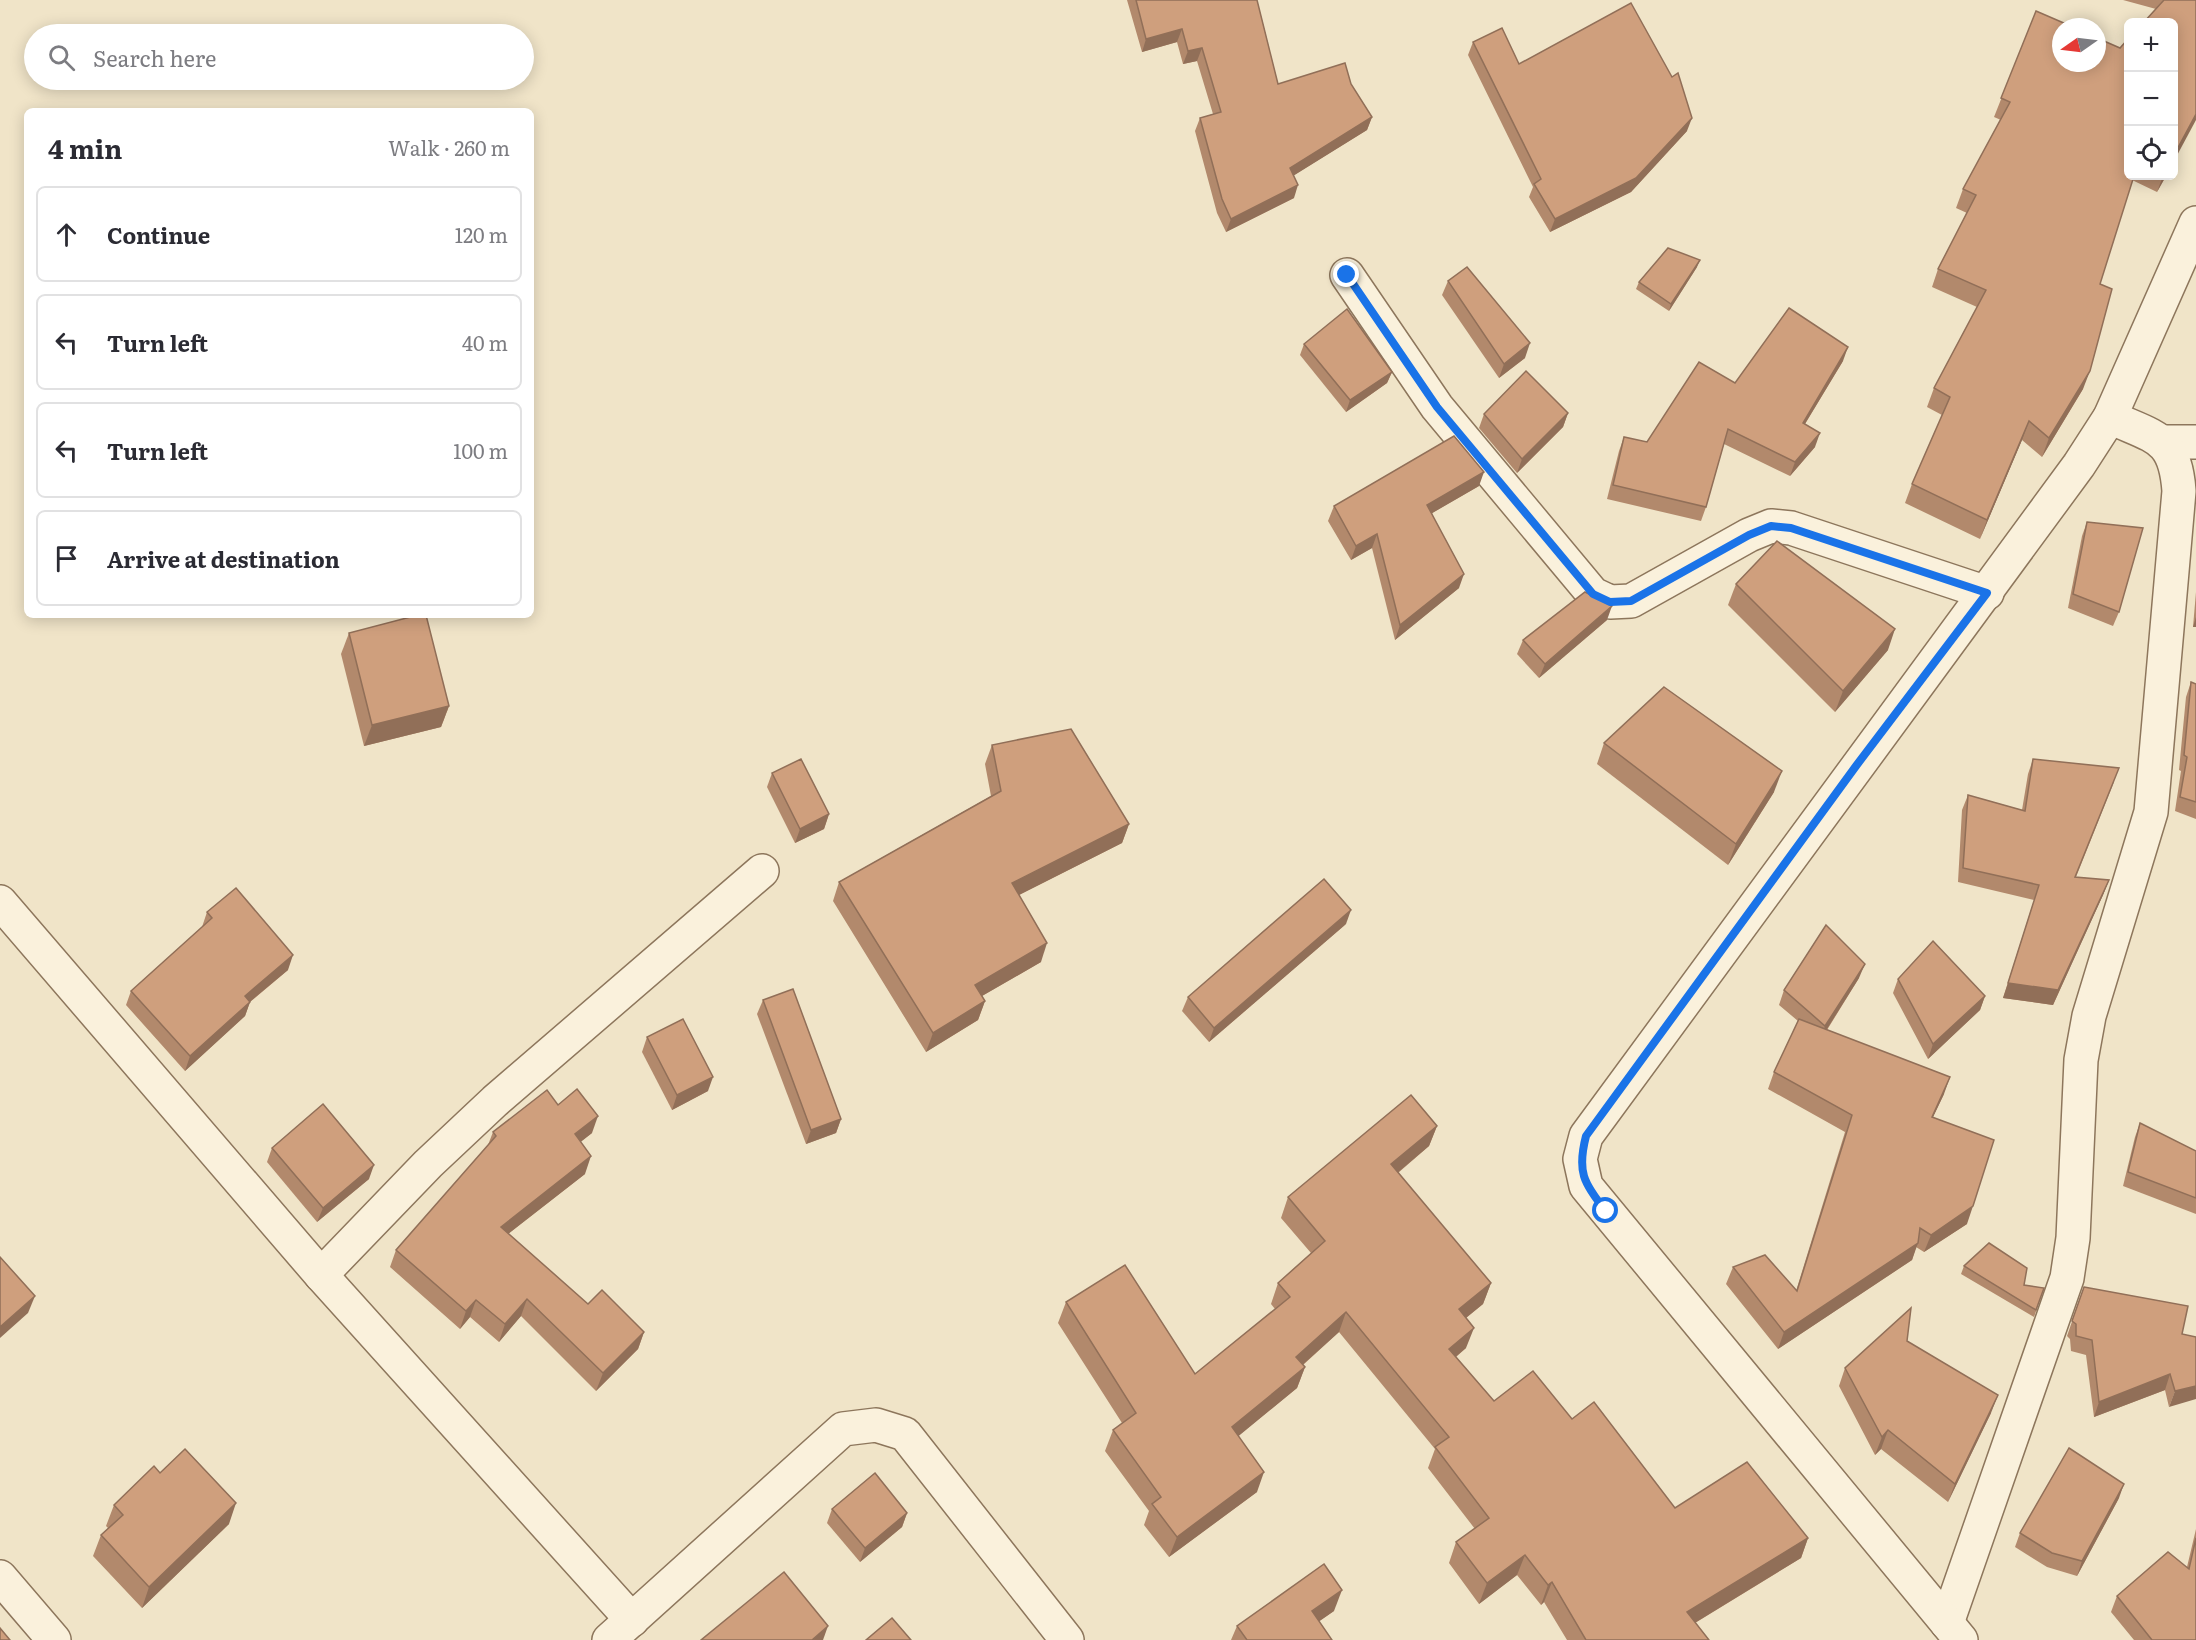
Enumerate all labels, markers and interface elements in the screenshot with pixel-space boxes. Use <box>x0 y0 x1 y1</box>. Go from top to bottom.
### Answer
north arrow <box>2052 18 2106 72</box>
map controls <box>2124 18 2178 180</box>
button: + <box>2124 18 2178 72</box>
search box <box>24 24 534 90</box>
icon: search <box>45 41 78 74</box>
text: Search here <box>93 41 216 74</box>
button: − <box>2124 72 2178 126</box>
button: locate <box>2124 126 2178 180</box>
text: 4 min <box>48 128 122 167</box>
text: Walk · 260 m <box>388 132 510 162</box>
icon: ahead <box>50 218 83 251</box>
text: Continue <box>107 218 210 251</box>
text: 120 m <box>455 219 508 249</box>
route end <box>1333 261 1359 287</box>
icon: left <box>50 326 83 359</box>
text: Turn left <box>107 326 208 359</box>
text: 40 m <box>462 327 508 357</box>
icon: left <box>50 434 83 467</box>
text: Turn left <box>107 434 208 467</box>
text: 100 m <box>453 435 508 465</box>
icon: arrive <box>50 542 83 575</box>
text: Arrive at destination <box>107 542 340 575</box>
route start <box>1592 1197 1618 1223</box>

